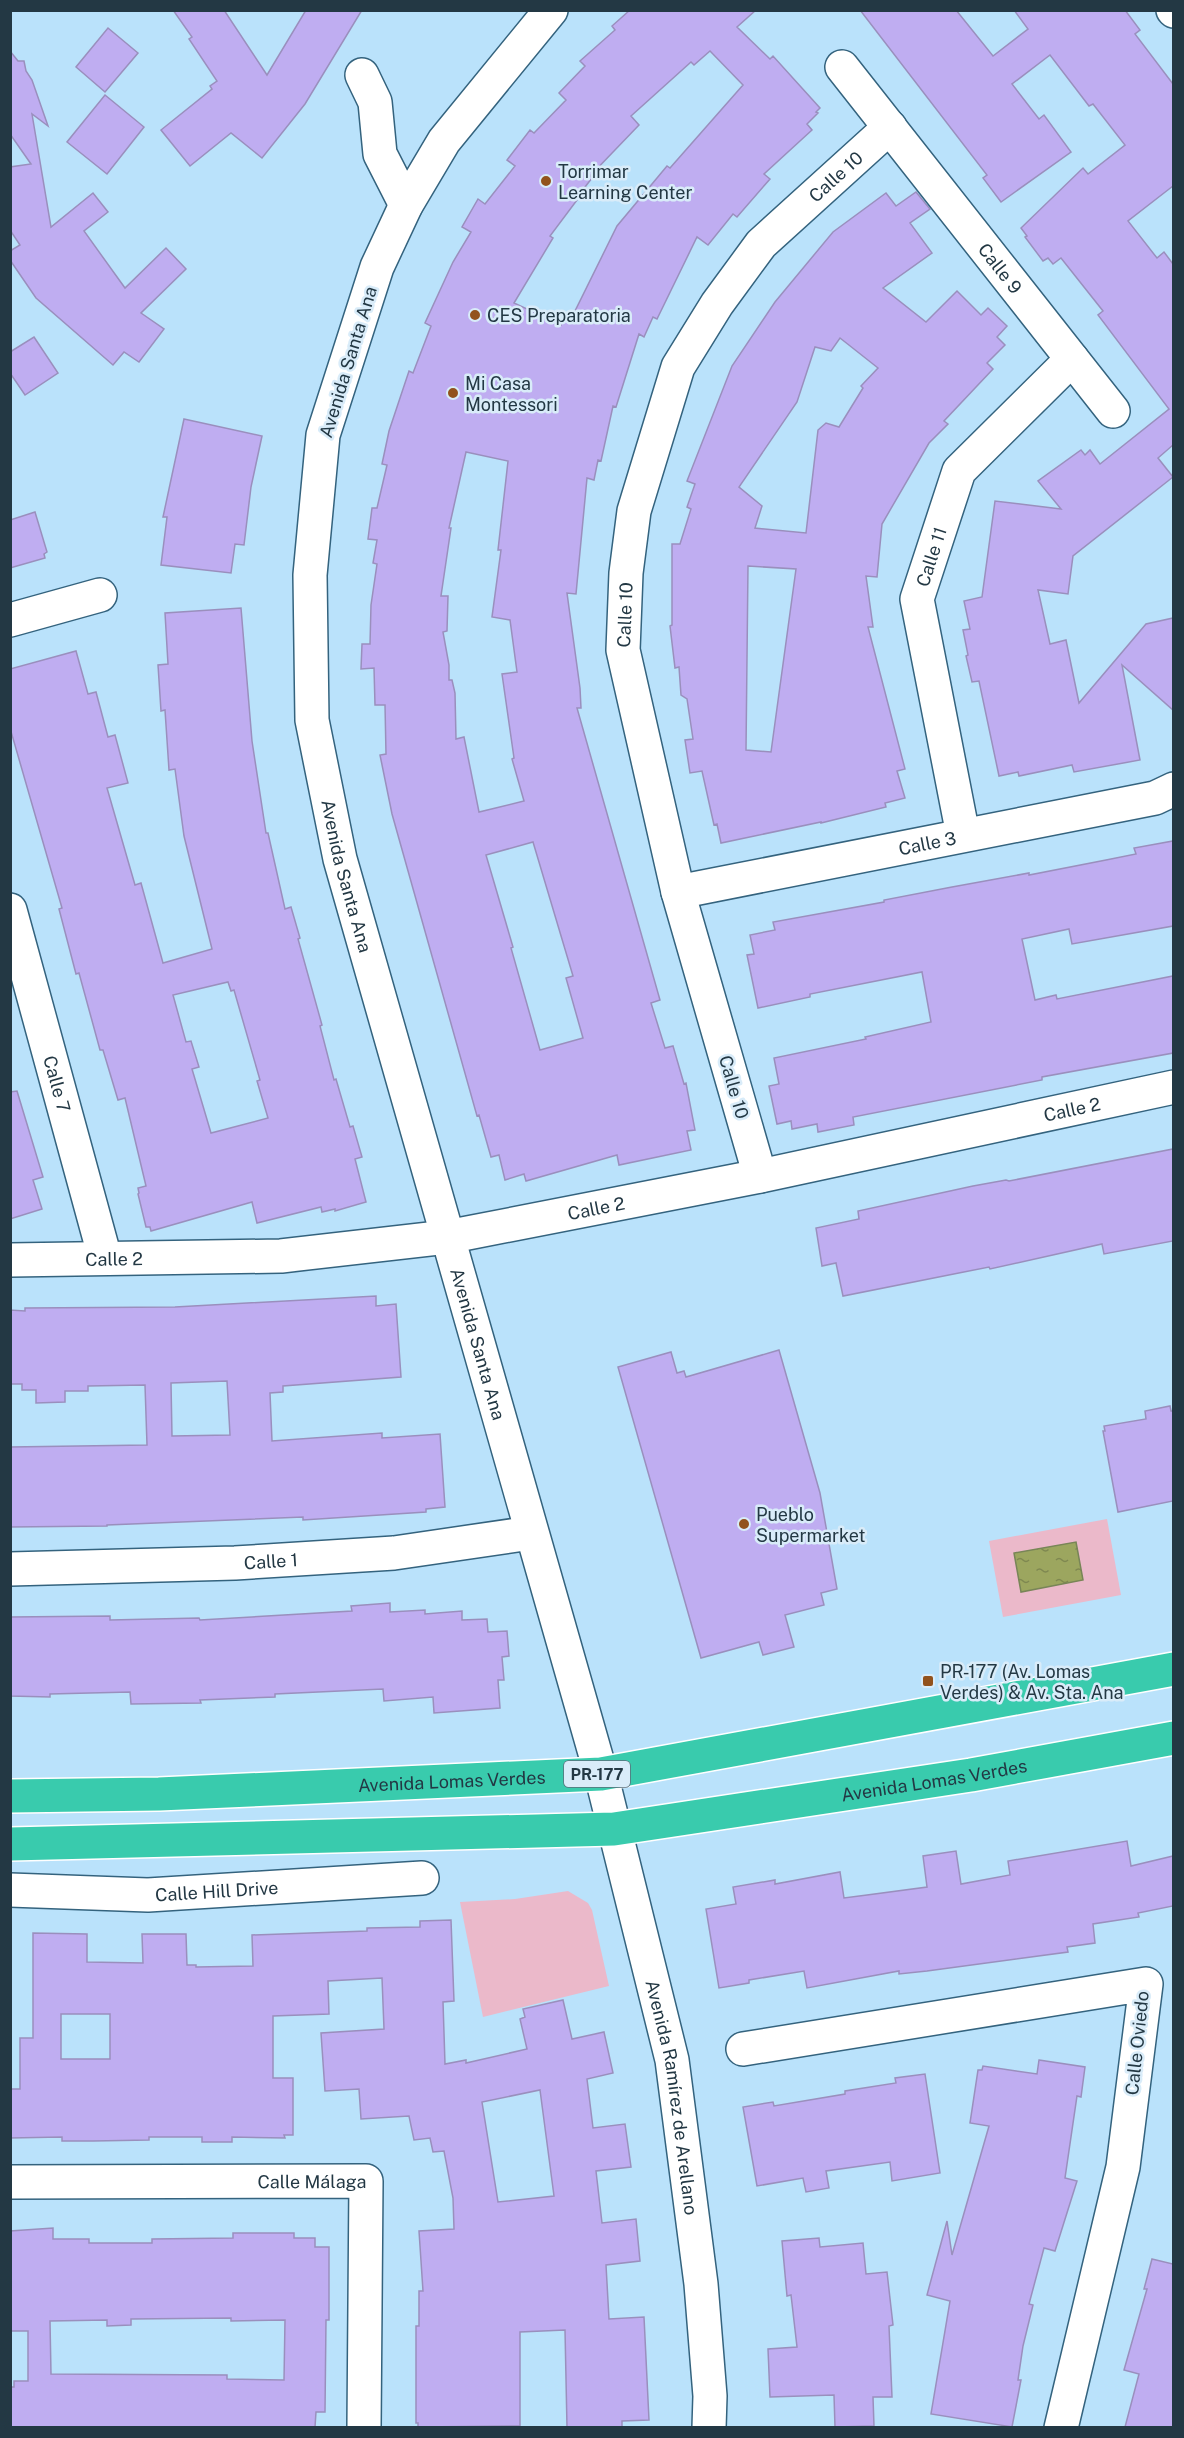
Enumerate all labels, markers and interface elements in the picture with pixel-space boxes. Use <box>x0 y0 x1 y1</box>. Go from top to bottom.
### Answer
street label: Calle 10 <box>804 147 867 206</box>
place label: Torrimar Learning Center <box>558 161 693 203</box>
marker: Torrimar Learning Center <box>539 174 553 188</box>
street label: Calle 9 <box>974 239 1027 297</box>
street label: Avenida Santa Ana <box>315 284 381 440</box>
place label: CES Preparatoria <box>487 305 631 326</box>
marker: CES Preparatoria <box>468 308 482 322</box>
place label: Mi Casa Montessori <box>465 373 558 415</box>
marker: Mi Casa Montessori <box>446 386 460 400</box>
street label: Calle 11 <box>911 524 950 589</box>
street label: Calle 10 <box>613 582 636 648</box>
street label: Avenida Santa Ana <box>318 798 377 955</box>
street label: Calle 3 <box>897 827 958 859</box>
street label: Calle 7 <box>40 1053 75 1114</box>
street label: Calle 10 <box>715 1053 753 1121</box>
street label: Calle 2 <box>1041 1093 1102 1125</box>
street label: Calle 2 <box>566 1192 626 1224</box>
street label: Calle 2 <box>85 1248 143 1269</box>
street label: Avenida Santa Ana <box>447 1265 510 1422</box>
place label: Pueblo Supermarket <box>756 1504 866 1546</box>
marker: Pueblo Supermarket <box>737 1517 751 1531</box>
street label: Calle 1 <box>243 1549 299 1573</box>
place label: PR-177 (Av. Lomas Verdes) & Av. Sta. Ana <box>940 1661 1123 1703</box>
marker: PR-177 (Av. Lomas Verdes) & Av. Sta. Ana <box>921 1674 935 1688</box>
street label: Avenida Lomas Verdes <box>840 1755 1029 1805</box>
road number: PR-177 <box>564 1761 630 1787</box>
street label: Avenida Lomas Verdes <box>357 1766 546 1795</box>
street label: Calle Hill Drive <box>155 1876 279 1905</box>
street label: Avenida Ramírez de Arellano <box>642 1977 702 2216</box>
street label: Calle Oviedo <box>1121 1990 1153 2096</box>
street label: Calle Málaga <box>257 2170 367 2192</box>

